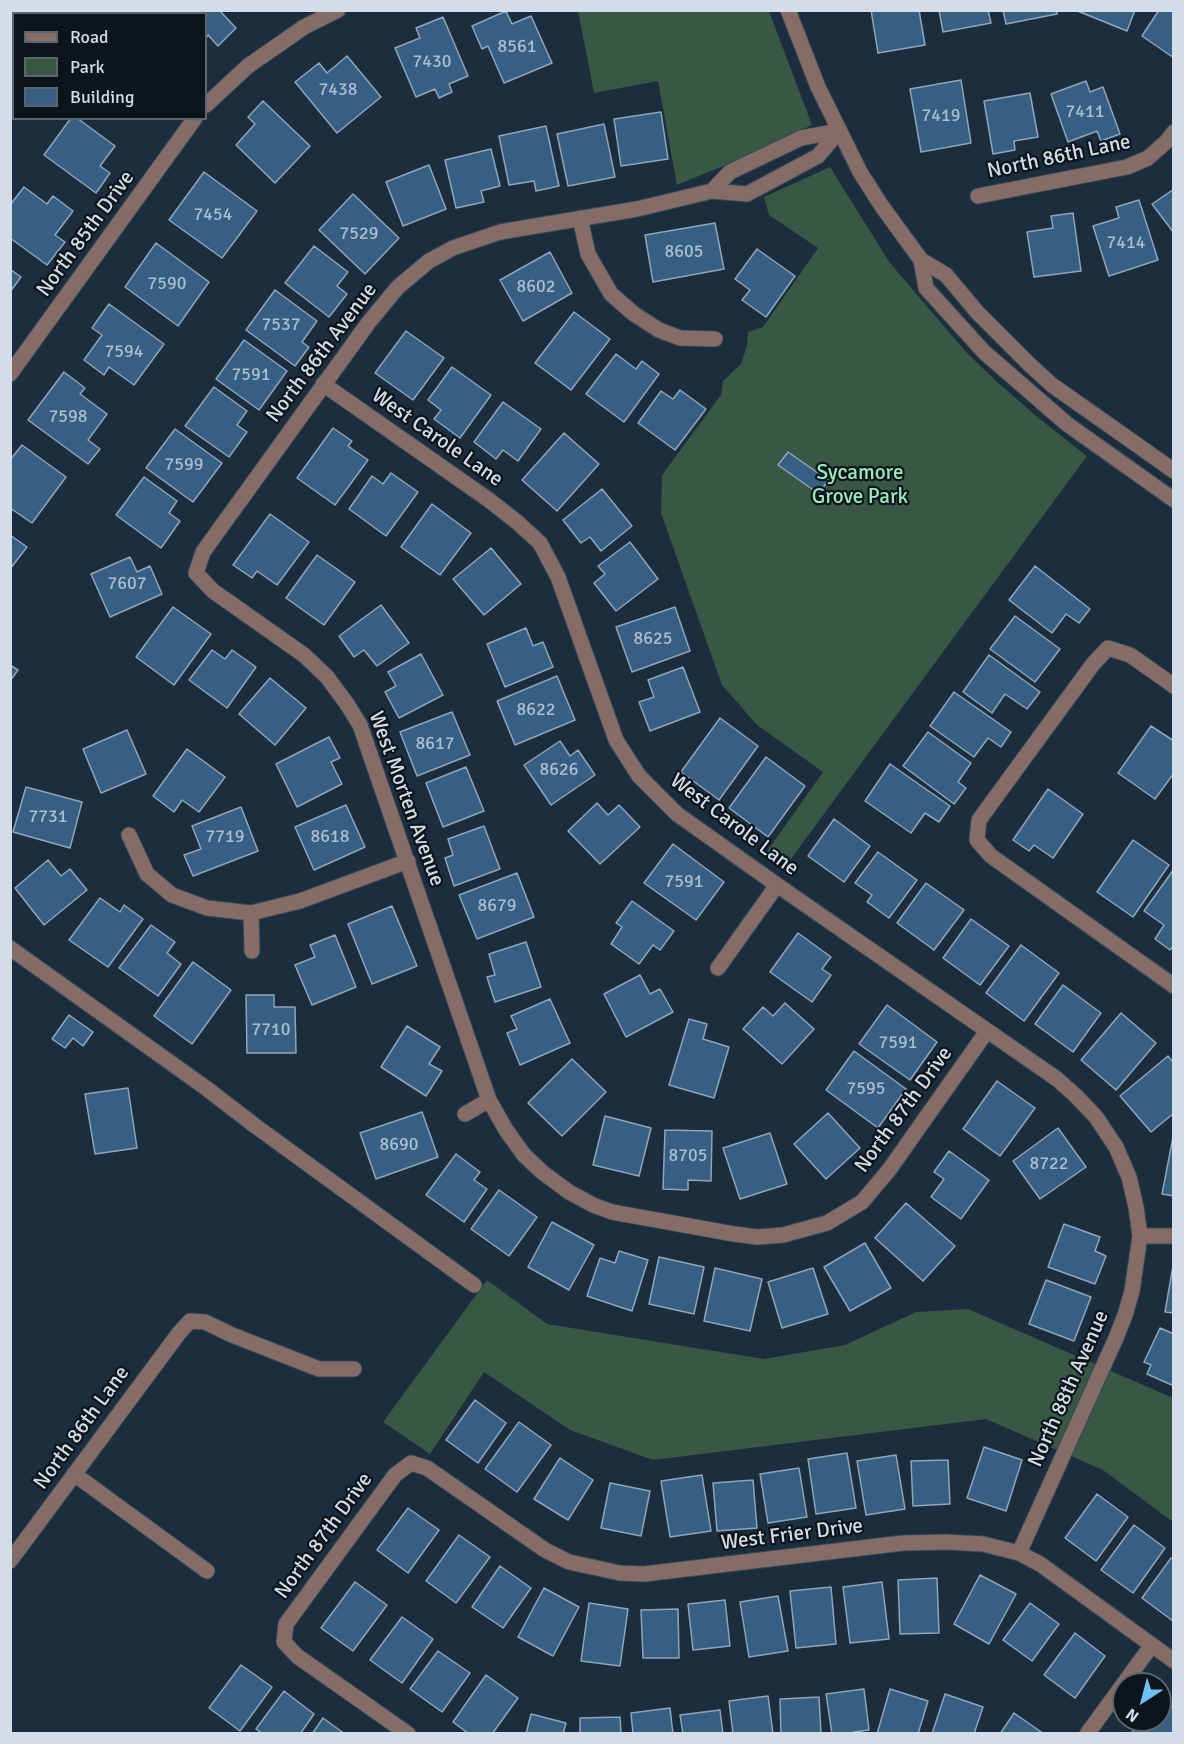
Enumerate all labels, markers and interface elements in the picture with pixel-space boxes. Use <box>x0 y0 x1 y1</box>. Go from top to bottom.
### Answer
legend <box>12 12 207 120</box>
text: Road <box>70 26 109 48</box>
house number: 8561 <box>498 36 536 58</box>
house number: 7430 <box>413 51 451 73</box>
text: Park <box>70 56 105 78</box>
house number: 7438 <box>319 79 357 101</box>
text: Building <box>70 86 134 108</box>
house number: 7411 <box>1066 101 1104 123</box>
house number: 7419 <box>922 105 960 127</box>
street label: North 86th Lane <box>985 129 1133 185</box>
street label: North 85th Drive <box>32 166 140 302</box>
house number: 7454 <box>194 204 232 226</box>
house number: 7529 <box>340 223 378 245</box>
house number: 7414 <box>1107 232 1145 254</box>
house number: 8605 <box>665 241 703 263</box>
house number: 7590 <box>148 273 186 295</box>
house number: 8602 <box>517 276 555 298</box>
street label: North 86th Avenue <box>261 278 383 428</box>
house number: 7537 <box>262 314 300 336</box>
house number: 7594 <box>105 341 143 363</box>
house number: 7591 <box>232 364 270 386</box>
street label: West Carole Lane <box>366 383 508 493</box>
house number: 7598 <box>49 406 87 428</box>
house number: 7599 <box>165 454 203 476</box>
park label: Sycamore Grove Park <box>812 460 908 510</box>
house number: 7607 <box>108 573 146 595</box>
house number: 8625 <box>634 628 672 650</box>
house number: 8622 <box>517 699 555 721</box>
street label: West Morten Avenue <box>363 708 449 890</box>
house number: 8617 <box>416 733 454 755</box>
house number: 8626 <box>540 759 578 781</box>
street label: West Carole Lane <box>665 768 803 882</box>
house number: 7731 <box>29 806 67 828</box>
house number: 7719 <box>206 826 244 848</box>
house number: 8618 <box>311 826 349 848</box>
house number: 7591 <box>665 871 703 893</box>
house number: 8679 <box>478 895 516 917</box>
house number: 7710 <box>252 1019 290 1041</box>
house number: 7591 <box>879 1032 917 1054</box>
street label: North 87th Drive <box>850 1042 958 1178</box>
house number: 7595 <box>847 1078 885 1100</box>
house number: 8690 <box>380 1134 418 1156</box>
house number: 8705 <box>669 1145 707 1167</box>
house number: 8722 <box>1030 1153 1068 1175</box>
street label: North 88th Avenue <box>1023 1307 1115 1471</box>
street label: North 86th Lane <box>29 1361 135 1495</box>
street label: North 87th Drive <box>270 1468 378 1604</box>
street label: West Frier Drive <box>720 1514 864 1556</box>
north arrow <box>1112 1672 1172 1732</box>
text: N <box>1122 1704 1143 1726</box>

